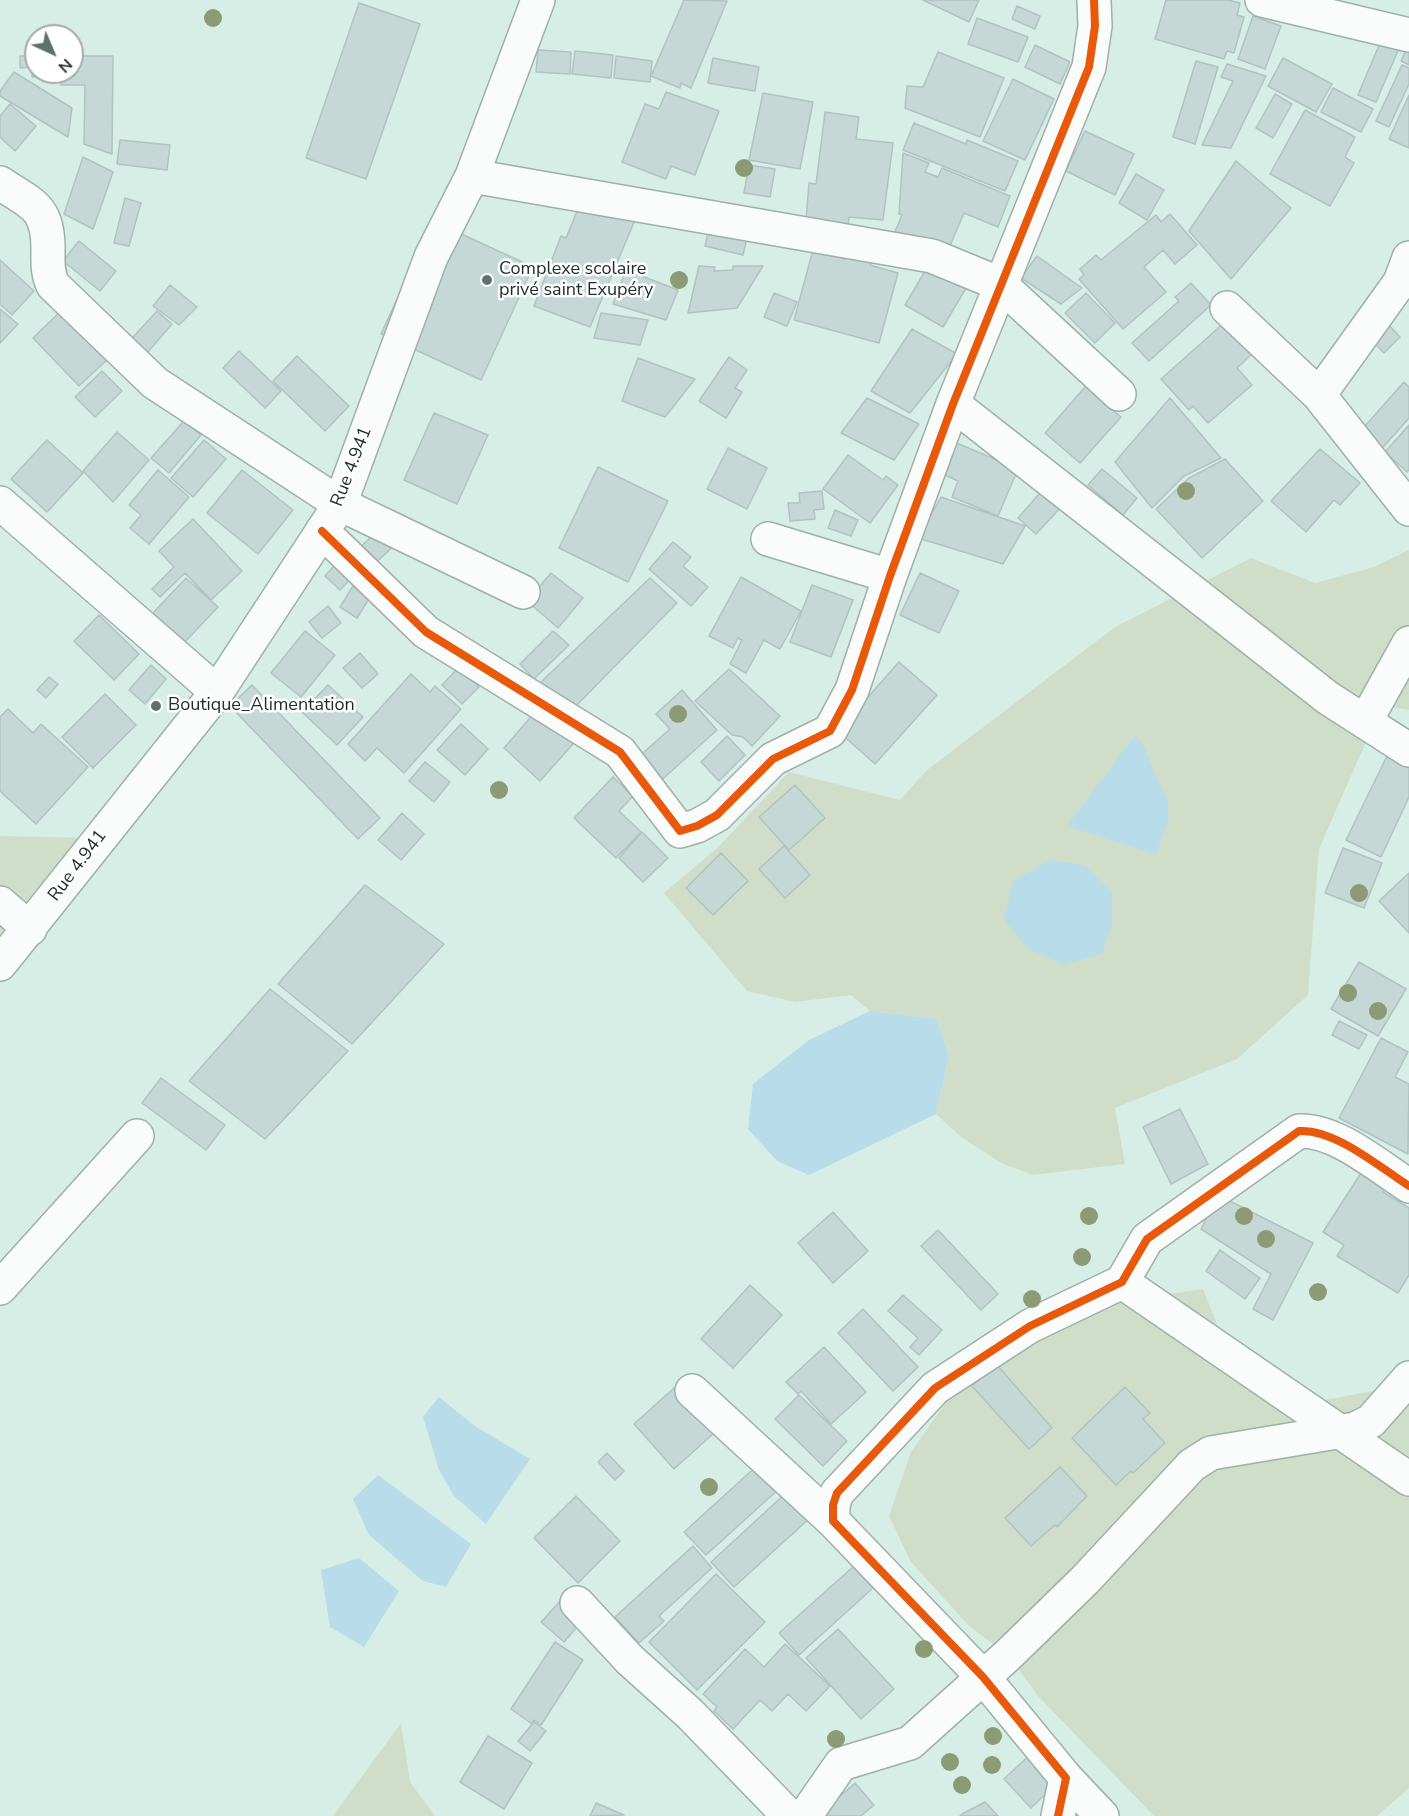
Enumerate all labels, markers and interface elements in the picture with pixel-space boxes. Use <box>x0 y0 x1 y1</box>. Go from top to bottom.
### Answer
north arrow <box>24 24 84 84</box>
text: N <box>53 53 77 78</box>
place label: Complexe scolaire privé saint Exupéry <box>499 259 653 302</box>
marker: Complexe scolaire privé saint Exupéry <box>480 273 494 287</box>
street label: Rue 4.941 <box>327 424 377 510</box>
place label: Boutique_Alimentation <box>168 695 355 717</box>
marker: Boutique_Alimentation <box>149 699 163 713</box>
street label: Rue 4.941 <box>44 826 112 906</box>

